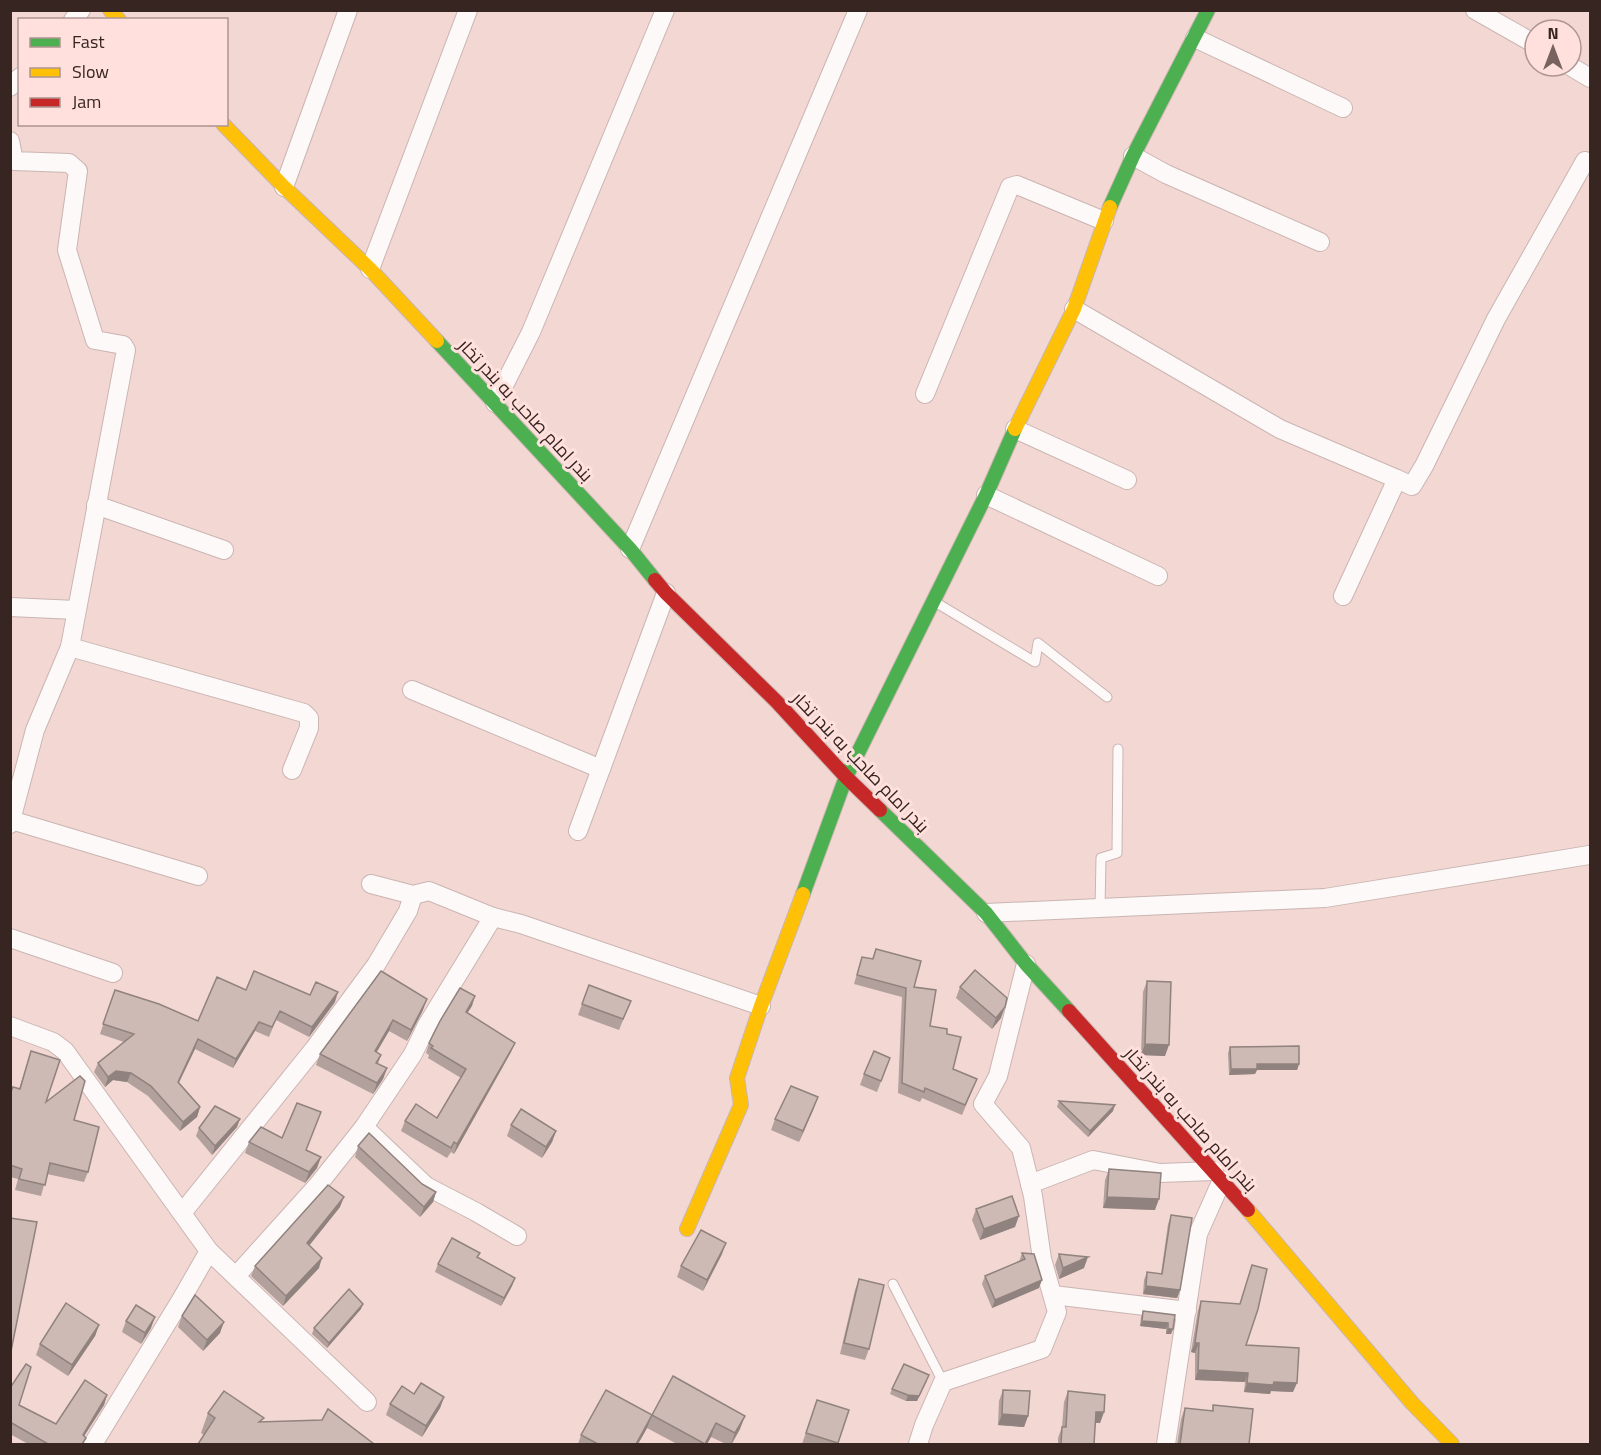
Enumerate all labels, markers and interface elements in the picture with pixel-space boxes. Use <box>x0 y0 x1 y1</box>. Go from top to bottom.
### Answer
legend <box>18 18 228 126</box>
north arrow <box>1523 18 1583 78</box>
text: N <box>1547 21 1559 45</box>
text: Fast <box>72 28 105 55</box>
text: Slow <box>72 58 109 85</box>
text: Jam <box>72 88 101 115</box>
street label: بندر امام صاحب به بندر تخار <box>452 332 600 488</box>
street label: بندر امام صاحب به بندر تخار <box>786 685 936 839</box>
street label: بندر امام صاحب به بندر تخار <box>1118 1040 1264 1198</box>

